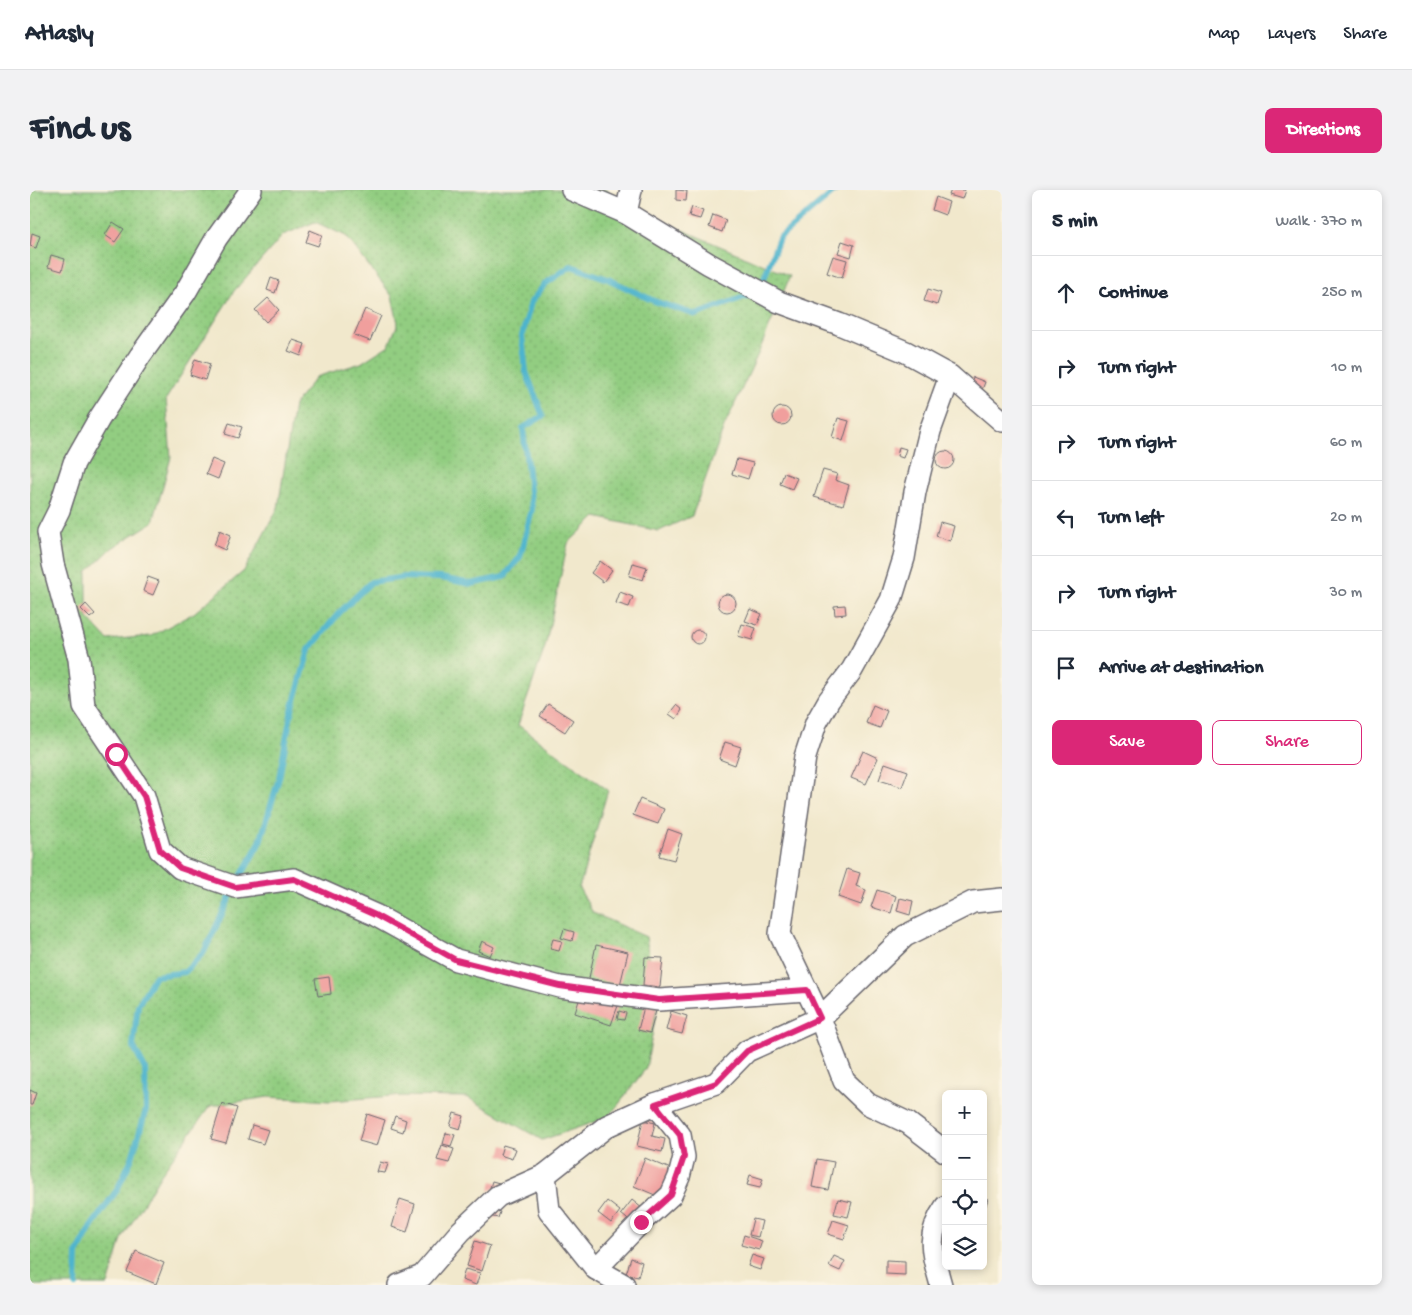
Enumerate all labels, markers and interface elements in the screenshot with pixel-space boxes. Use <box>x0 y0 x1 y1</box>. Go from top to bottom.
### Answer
text: Atlasly <box>25 20 94 49</box>
text: Map <box>1208 24 1240 45</box>
text: Layers <box>1268 24 1315 45</box>
text: Share <box>1343 24 1387 45</box>
button: Directions <box>1265 108 1382 153</box>
text: Find us <box>30 110 130 151</box>
text: 5 min <box>1052 210 1097 235</box>
text: Walk · 370 m <box>1275 213 1362 232</box>
icon: ahead <box>1052 279 1080 307</box>
text: Continue <box>1099 282 1168 305</box>
text: 250 m <box>1322 284 1362 303</box>
icon: right <box>1052 354 1080 382</box>
text: Turn right <box>1099 357 1175 380</box>
text: 10 m <box>1331 359 1362 378</box>
icon: right <box>1052 429 1080 457</box>
text: Turn right <box>1099 432 1175 455</box>
text: 60 m <box>1330 434 1362 453</box>
icon: left <box>1052 504 1080 532</box>
text: Turn left <box>1099 507 1163 530</box>
text: 20 m <box>1330 509 1362 528</box>
icon: right <box>1052 579 1080 607</box>
text: Turn right <box>1099 582 1175 605</box>
text: 30 m <box>1329 584 1362 603</box>
icon: arrive <box>1052 654 1080 682</box>
text: Arrive at destination <box>1099 657 1263 680</box>
button: Save <box>1052 720 1202 765</box>
button: Share <box>1212 720 1362 765</box>
route start <box>105 743 128 766</box>
map controls <box>942 1090 987 1270</box>
button: + <box>942 1090 987 1135</box>
button: − <box>942 1135 987 1180</box>
button: locate <box>942 1180 987 1225</box>
route end <box>630 1211 653 1234</box>
button: layers <box>942 1225 987 1270</box>

